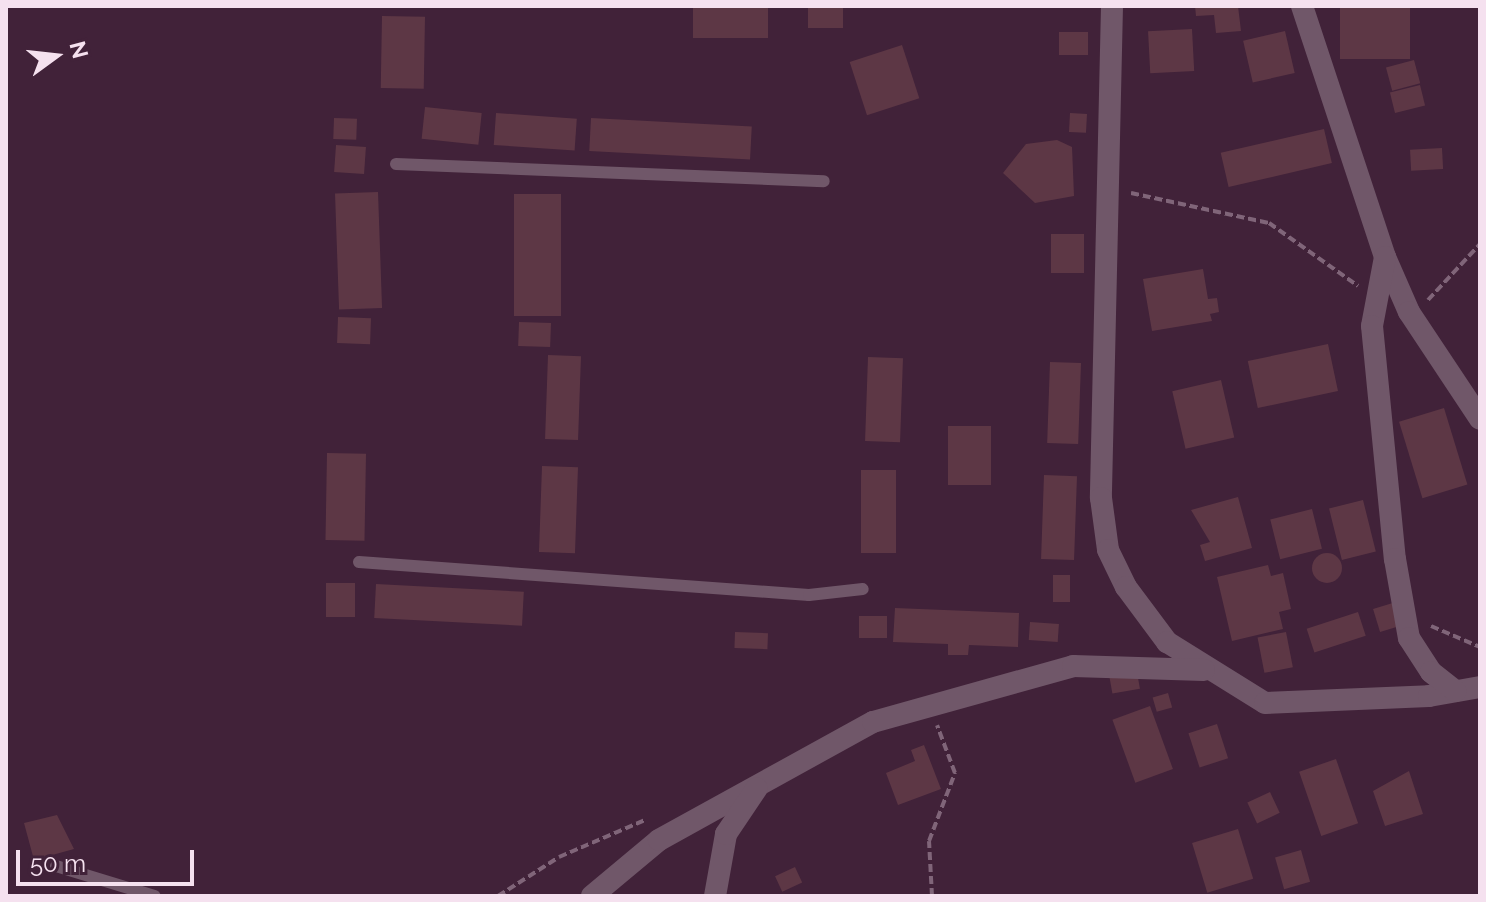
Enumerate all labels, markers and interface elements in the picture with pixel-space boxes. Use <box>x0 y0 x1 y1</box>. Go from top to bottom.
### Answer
north arrow <box>16 16 96 96</box>
text: N <box>64 38 94 61</box>
scale bar <box>20 834 198 884</box>
text: 50 m <box>30 849 86 878</box>

